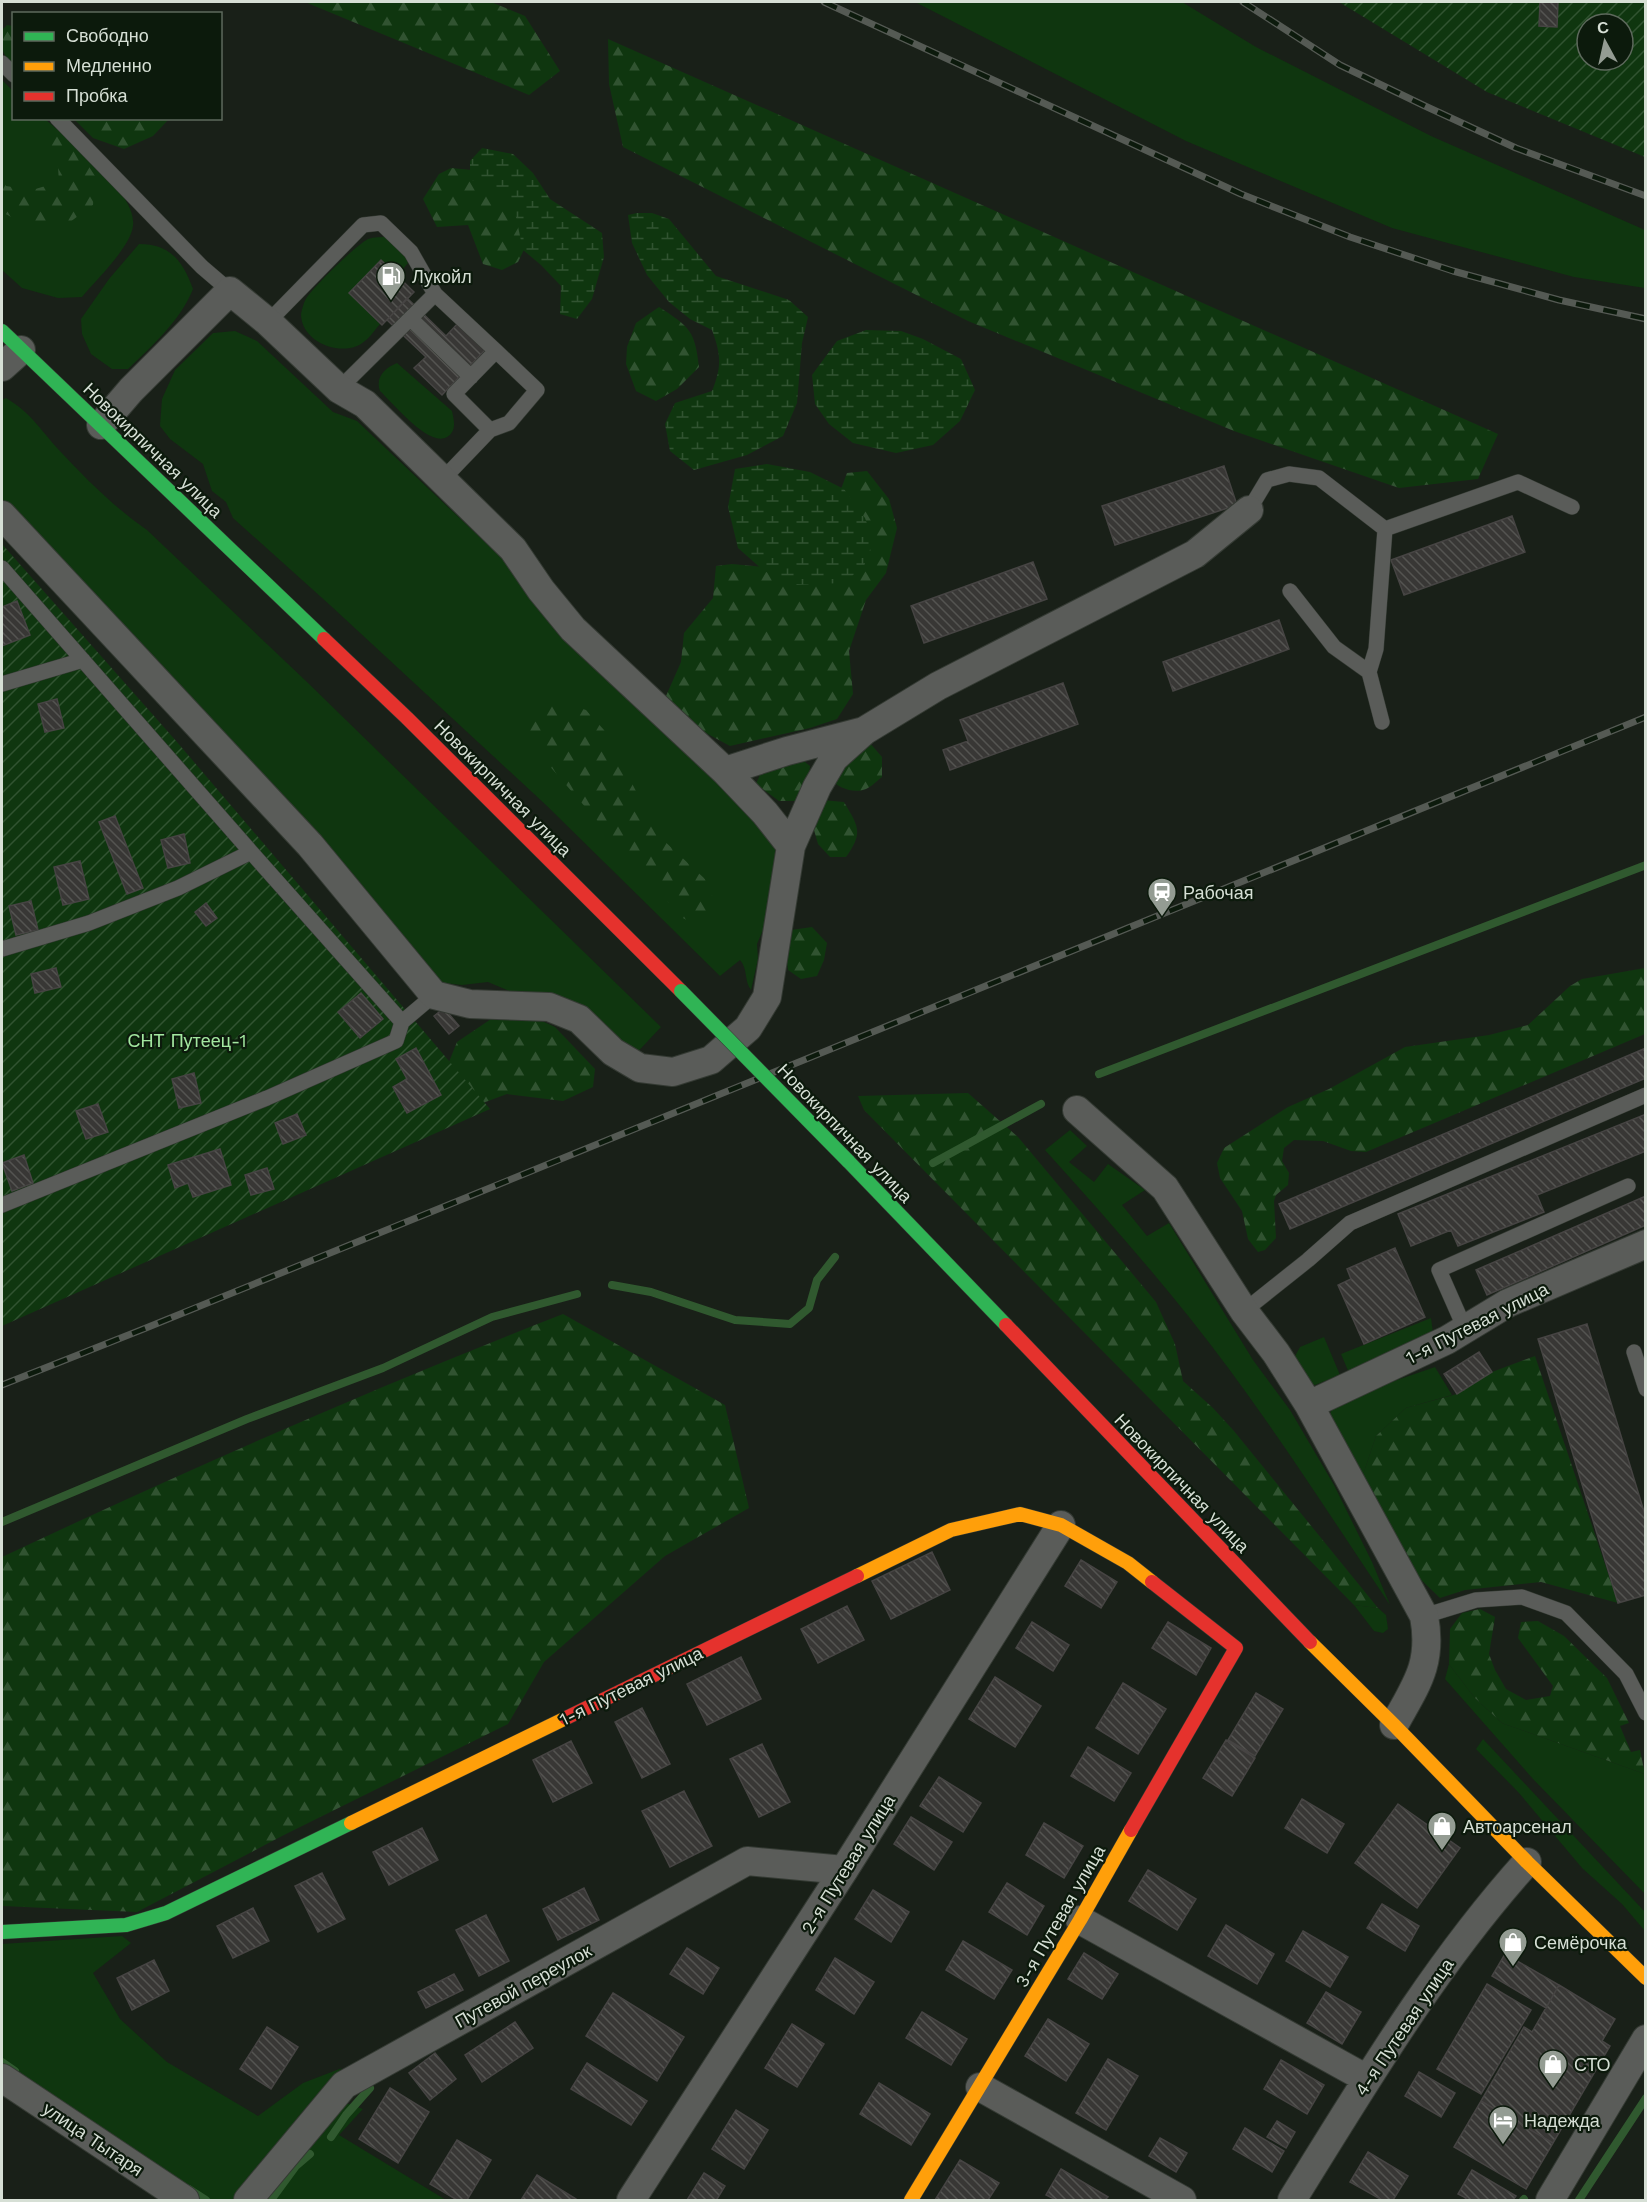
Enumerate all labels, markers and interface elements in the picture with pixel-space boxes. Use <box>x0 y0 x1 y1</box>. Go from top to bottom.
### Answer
legend <box>12 12 222 120</box>
north arrow <box>1575 12 1635 72</box>
text: С <box>1596 17 1610 38</box>
text: Свободно <box>66 25 149 46</box>
text: Медленно <box>66 55 152 76</box>
text: Пробка <box>66 85 129 106</box>
fuel station icon: Лукойл <box>375 260 407 302</box>
place label: Лукойл <box>412 266 472 287</box>
street label: Новокирпичная улица <box>79 378 227 522</box>
street label: Новокирпичная улица <box>430 715 576 861</box>
station icon: Рабочая <box>1146 876 1178 918</box>
place label: Рабочая <box>1183 882 1253 903</box>
park label: СНТ Путеец-1 <box>128 1030 246 1051</box>
street label: Новокирпичная улица <box>773 1059 917 1207</box>
street label: 1-я Путевая улица <box>1402 1278 1553 1368</box>
street label: Новокирпичная улица <box>1110 1409 1254 1557</box>
street label: 1-я Путевая улица <box>556 1642 707 1730</box>
street label: 2-я Путевая улица <box>797 1790 900 1937</box>
shop icon: Автоарсенал <box>1426 1810 1458 1852</box>
place label: Автоарсенал <box>1463 1816 1572 1837</box>
street label: 3-я Путевая улица <box>1011 1840 1110 1991</box>
shop icon: Семёрочка <box>1497 1926 1529 1968</box>
place label: Семёрочка <box>1534 1932 1628 1953</box>
street label: Путевой переулок <box>451 1940 595 2032</box>
street label: 4-я Путевая улица <box>1350 1954 1458 2100</box>
shop icon: СТО <box>1537 2048 1569 2090</box>
place label: СТО <box>1574 2054 1611 2075</box>
street label: улица Тытаря <box>39 2098 147 2180</box>
hotel icon: Надежда <box>1487 2104 1519 2146</box>
place label: Надежда <box>1524 2110 1601 2131</box>

